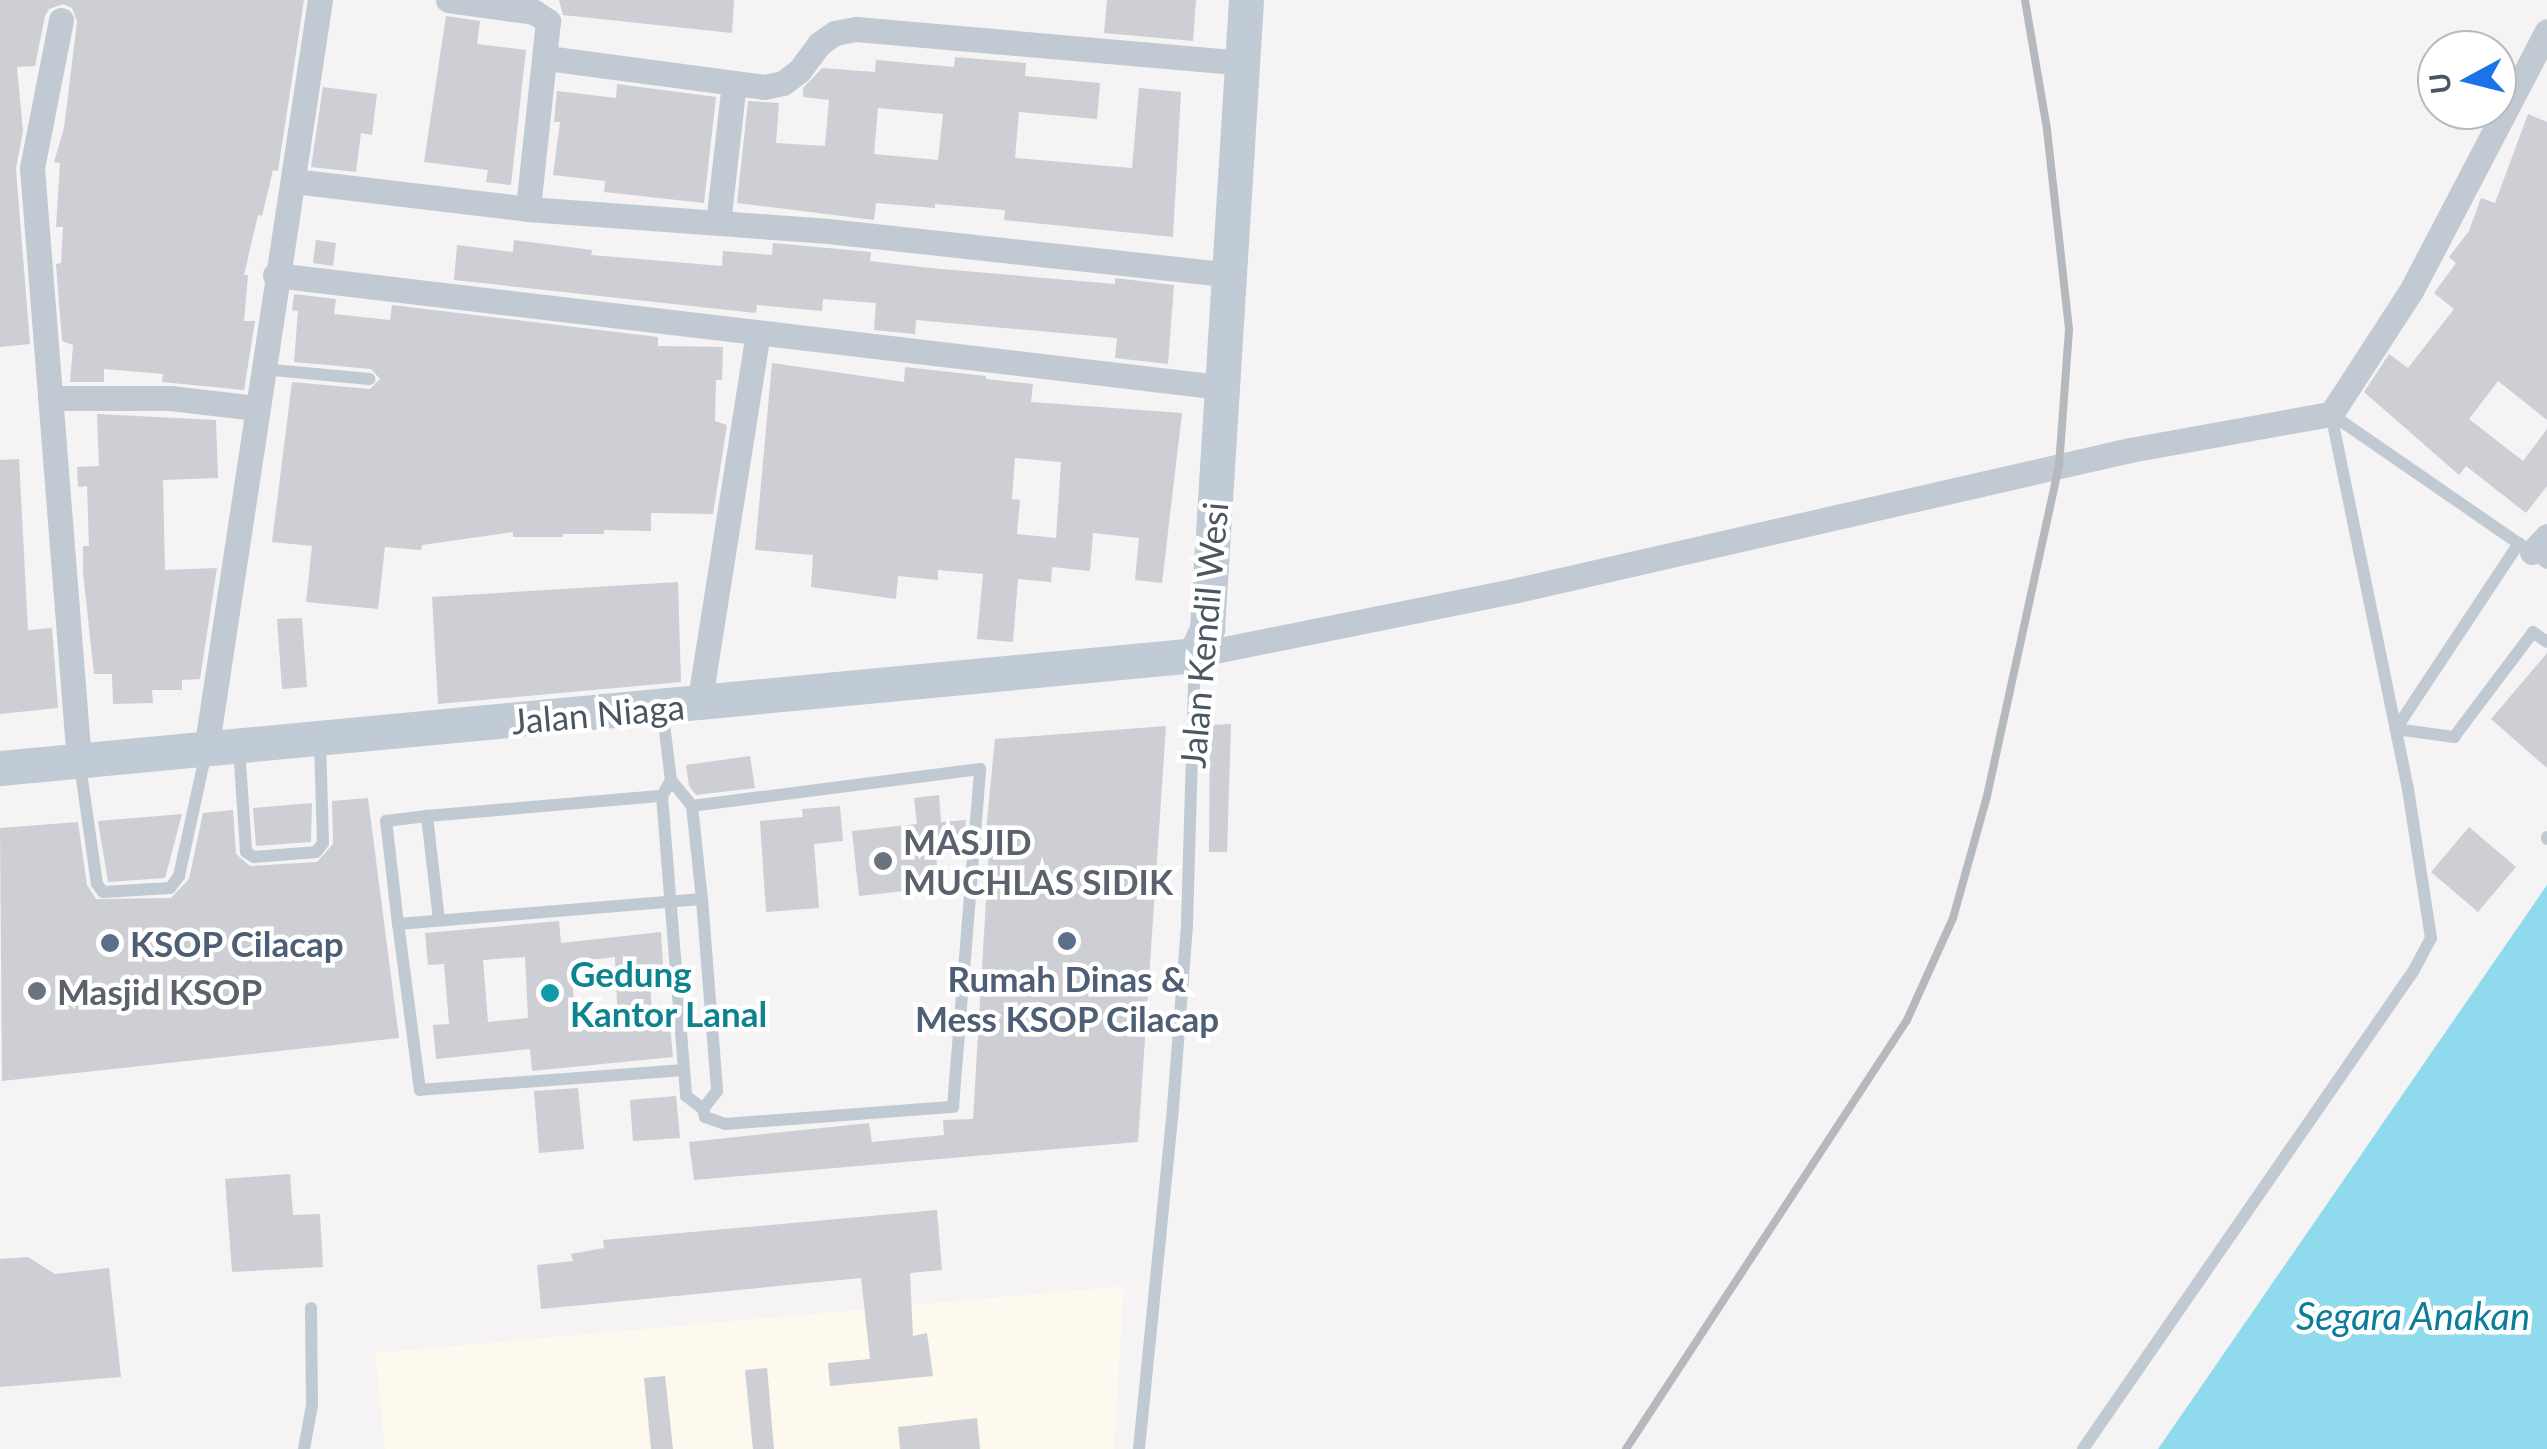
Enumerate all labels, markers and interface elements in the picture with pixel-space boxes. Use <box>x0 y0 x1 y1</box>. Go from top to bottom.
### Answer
north arrow <box>2417 30 2517 130</box>
text: U <box>2421 71 2457 96</box>
street label: Jalan Kendil Wesi <box>1170 500 1236 770</box>
street label: Jalan Niaga <box>510 685 686 741</box>
place label: MASJID MUCHLAS SIDIK <box>903 820 1173 902</box>
marker: MASJID MUCHLAS SIDIK <box>872 850 894 872</box>
place label: KSOP Cilacap <box>130 922 345 964</box>
marker: Rumah Dinas & Mess KSOP Cilacap <box>1056 930 1078 952</box>
marker: KSOP Cilacap <box>99 932 121 954</box>
place label: Gedung Kantor Lanal <box>570 952 768 1034</box>
place label: Rumah Dinas & Mess KSOP Cilacap <box>914 957 1220 1039</box>
place label: Masjid KSOP <box>57 970 262 1012</box>
marker: Masjid KSOP <box>26 980 48 1002</box>
marker: Gedung Kantor Lanal <box>539 982 561 1004</box>
water label: Segara Anakan <box>2295 1293 2531 1339</box>

